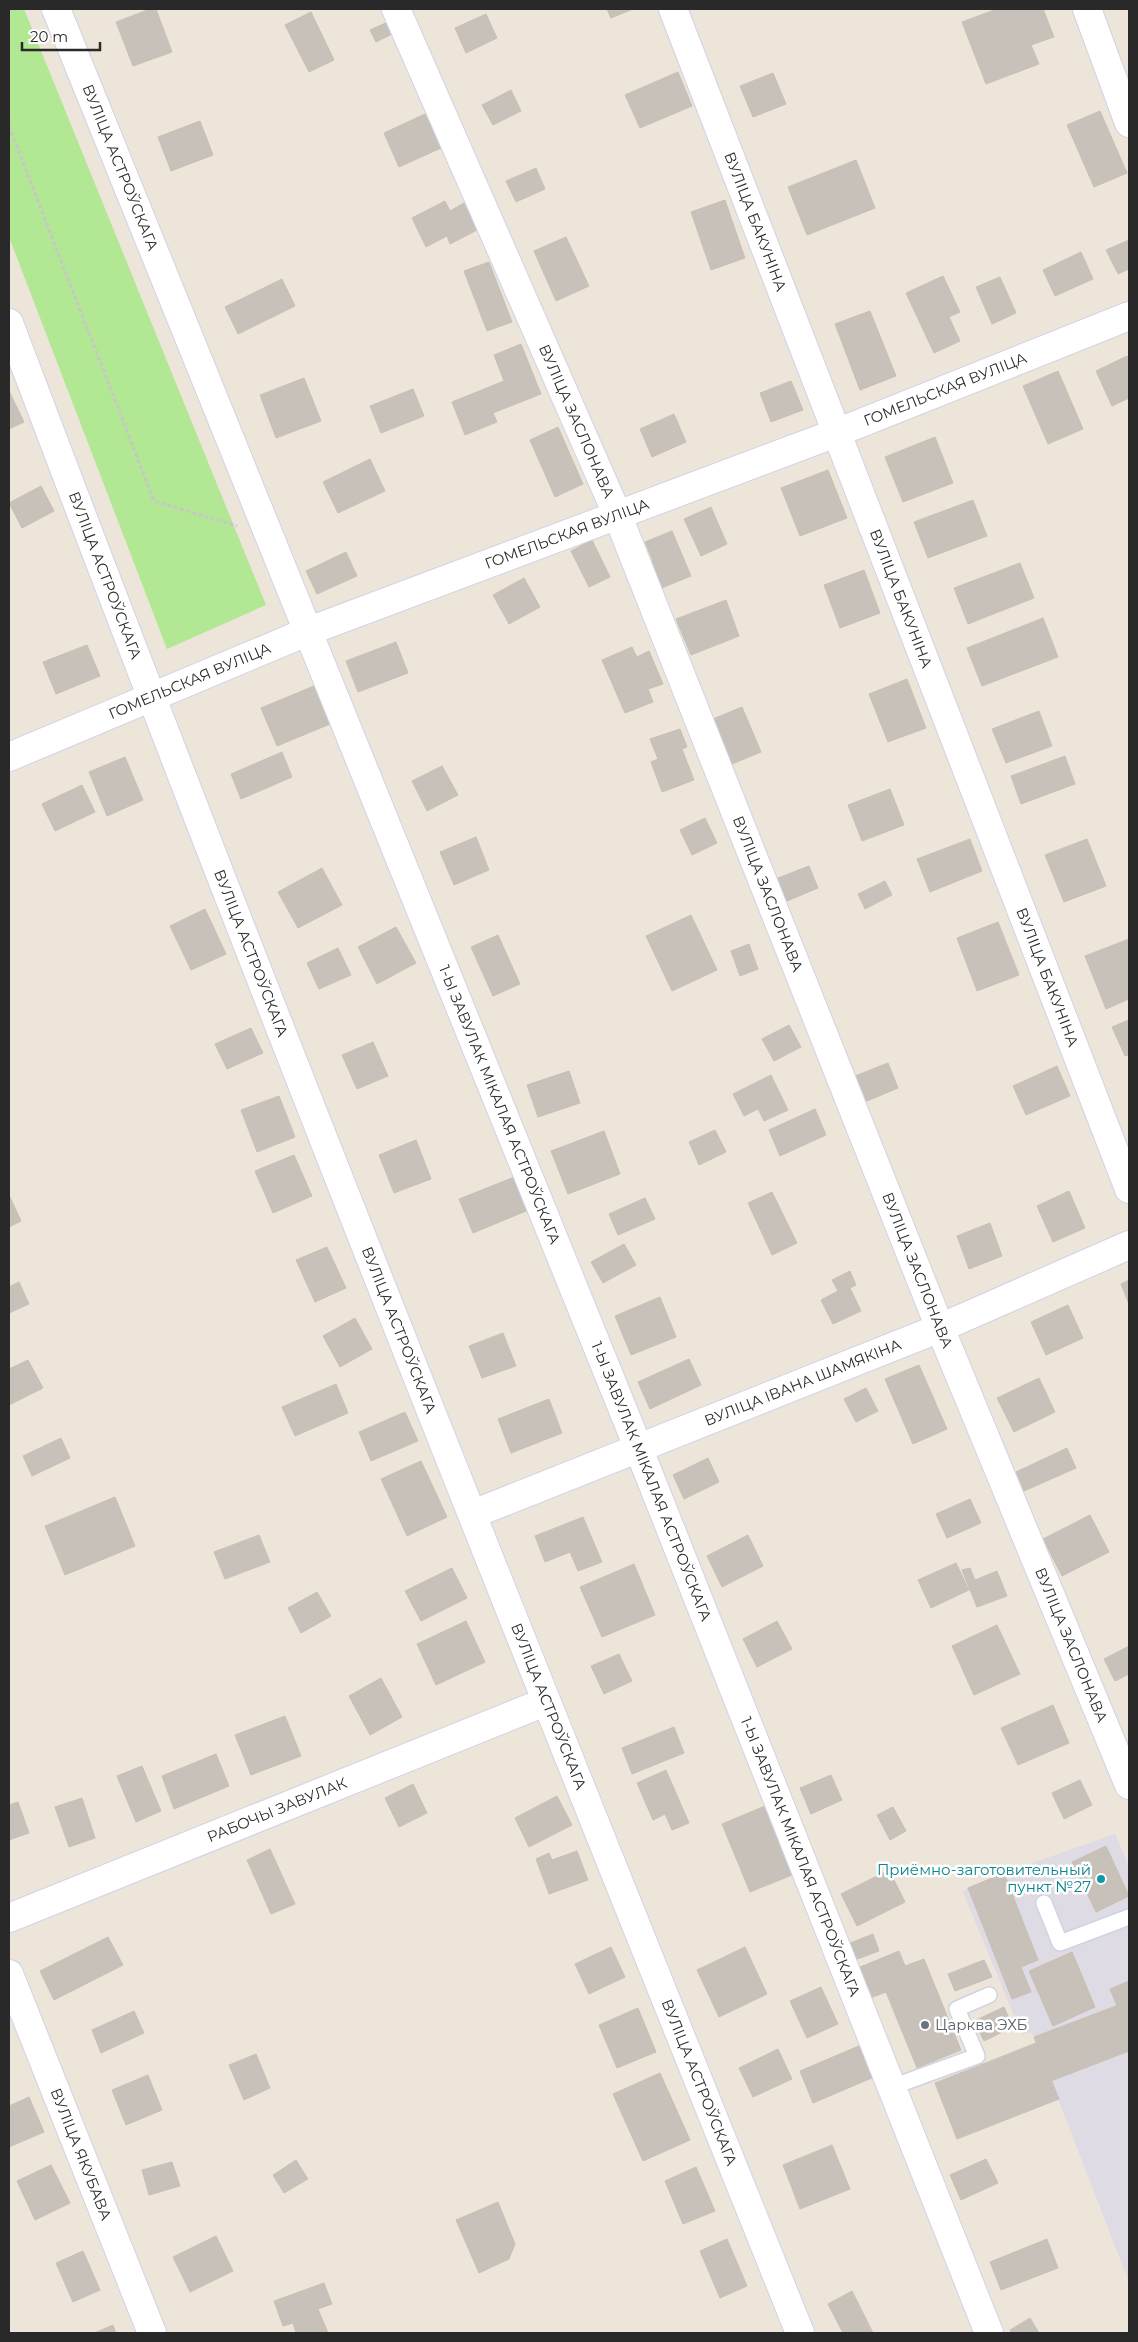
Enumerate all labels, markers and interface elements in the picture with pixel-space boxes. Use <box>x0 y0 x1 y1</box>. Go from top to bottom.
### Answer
scale bar <box>22 20 100 52</box>
text: 20 m <box>30 27 68 46</box>
street label: ВУЛІЦА АСТРОЎСКАГА <box>78 81 163 253</box>
street label: ВУЛІЦА БАКУНІНА <box>720 149 791 294</box>
street label: ВУЛІЦА ЗАСЛОНАВА <box>535 341 619 501</box>
street label: ГОМЕЛЬСКАЯ ВУЛІЦА <box>861 348 1029 430</box>
street label: ВУЛІЦА АСТРОЎСКАГА <box>65 489 146 662</box>
street label: ГОМЕЛЬСКАЯ ВУЛІЦА <box>482 494 652 573</box>
street label: ВУЛІЦА БАКУНІНА <box>866 526 937 671</box>
street label: ГОМЕЛЬСКАЯ ВУЛІЦА <box>106 638 273 723</box>
street label: ВУЛІЦА ЗАСЛОНАВА <box>729 813 808 974</box>
street label: ВУЛІЦА АСТРОЎСКАГА <box>210 867 292 1039</box>
street label: ВУЛІЦА БАКУНІНА <box>1012 905 1083 1049</box>
street label: 1-Ы ЗАВУЛАК МІКАЛАЯ АСТРОЎСКАГА <box>435 962 565 1247</box>
street label: ВУЛІЦА ЗАСЛОНАВА <box>878 1190 957 1351</box>
street label: ВУЛІЦА АСТРОЎСКАГА <box>358 1244 441 1416</box>
street label: ВУЛІЦА ІВАНА ШАМЯКІНА <box>701 1334 904 1430</box>
street label: 1-Ы ЗАВУЛАК МІКАЛАЯ АСТРОЎСКАГА <box>587 1339 716 1624</box>
street label: ВУЛІЦА ЗАСЛОНАВА <box>1031 1564 1112 1725</box>
street label: ВУЛІЦА АСТРОЎСКАГА <box>507 1620 591 1792</box>
street label: 1-Ы ЗАВУЛАК МІКАЛАЯ АСТРОЎСКАГА <box>737 1714 865 1999</box>
street label: РАБОЧЫ ЗАВУЛАК <box>204 1773 350 1846</box>
place label: Приёмно-заготовительный пункт №27 <box>877 1860 1091 1896</box>
marker: Приёмно-заготовительный пункт №27 <box>1095 1873 1107 1885</box>
street label: ВУЛІЦА АСТРОЎСКАГА <box>658 1996 742 2168</box>
place label: Царква ЭХБ <box>935 2015 1028 2034</box>
marker: Царква ЭХБ <box>919 2019 931 2031</box>
street label: ВУЛІЦА ЯКУБАВА <box>46 2085 116 2223</box>

